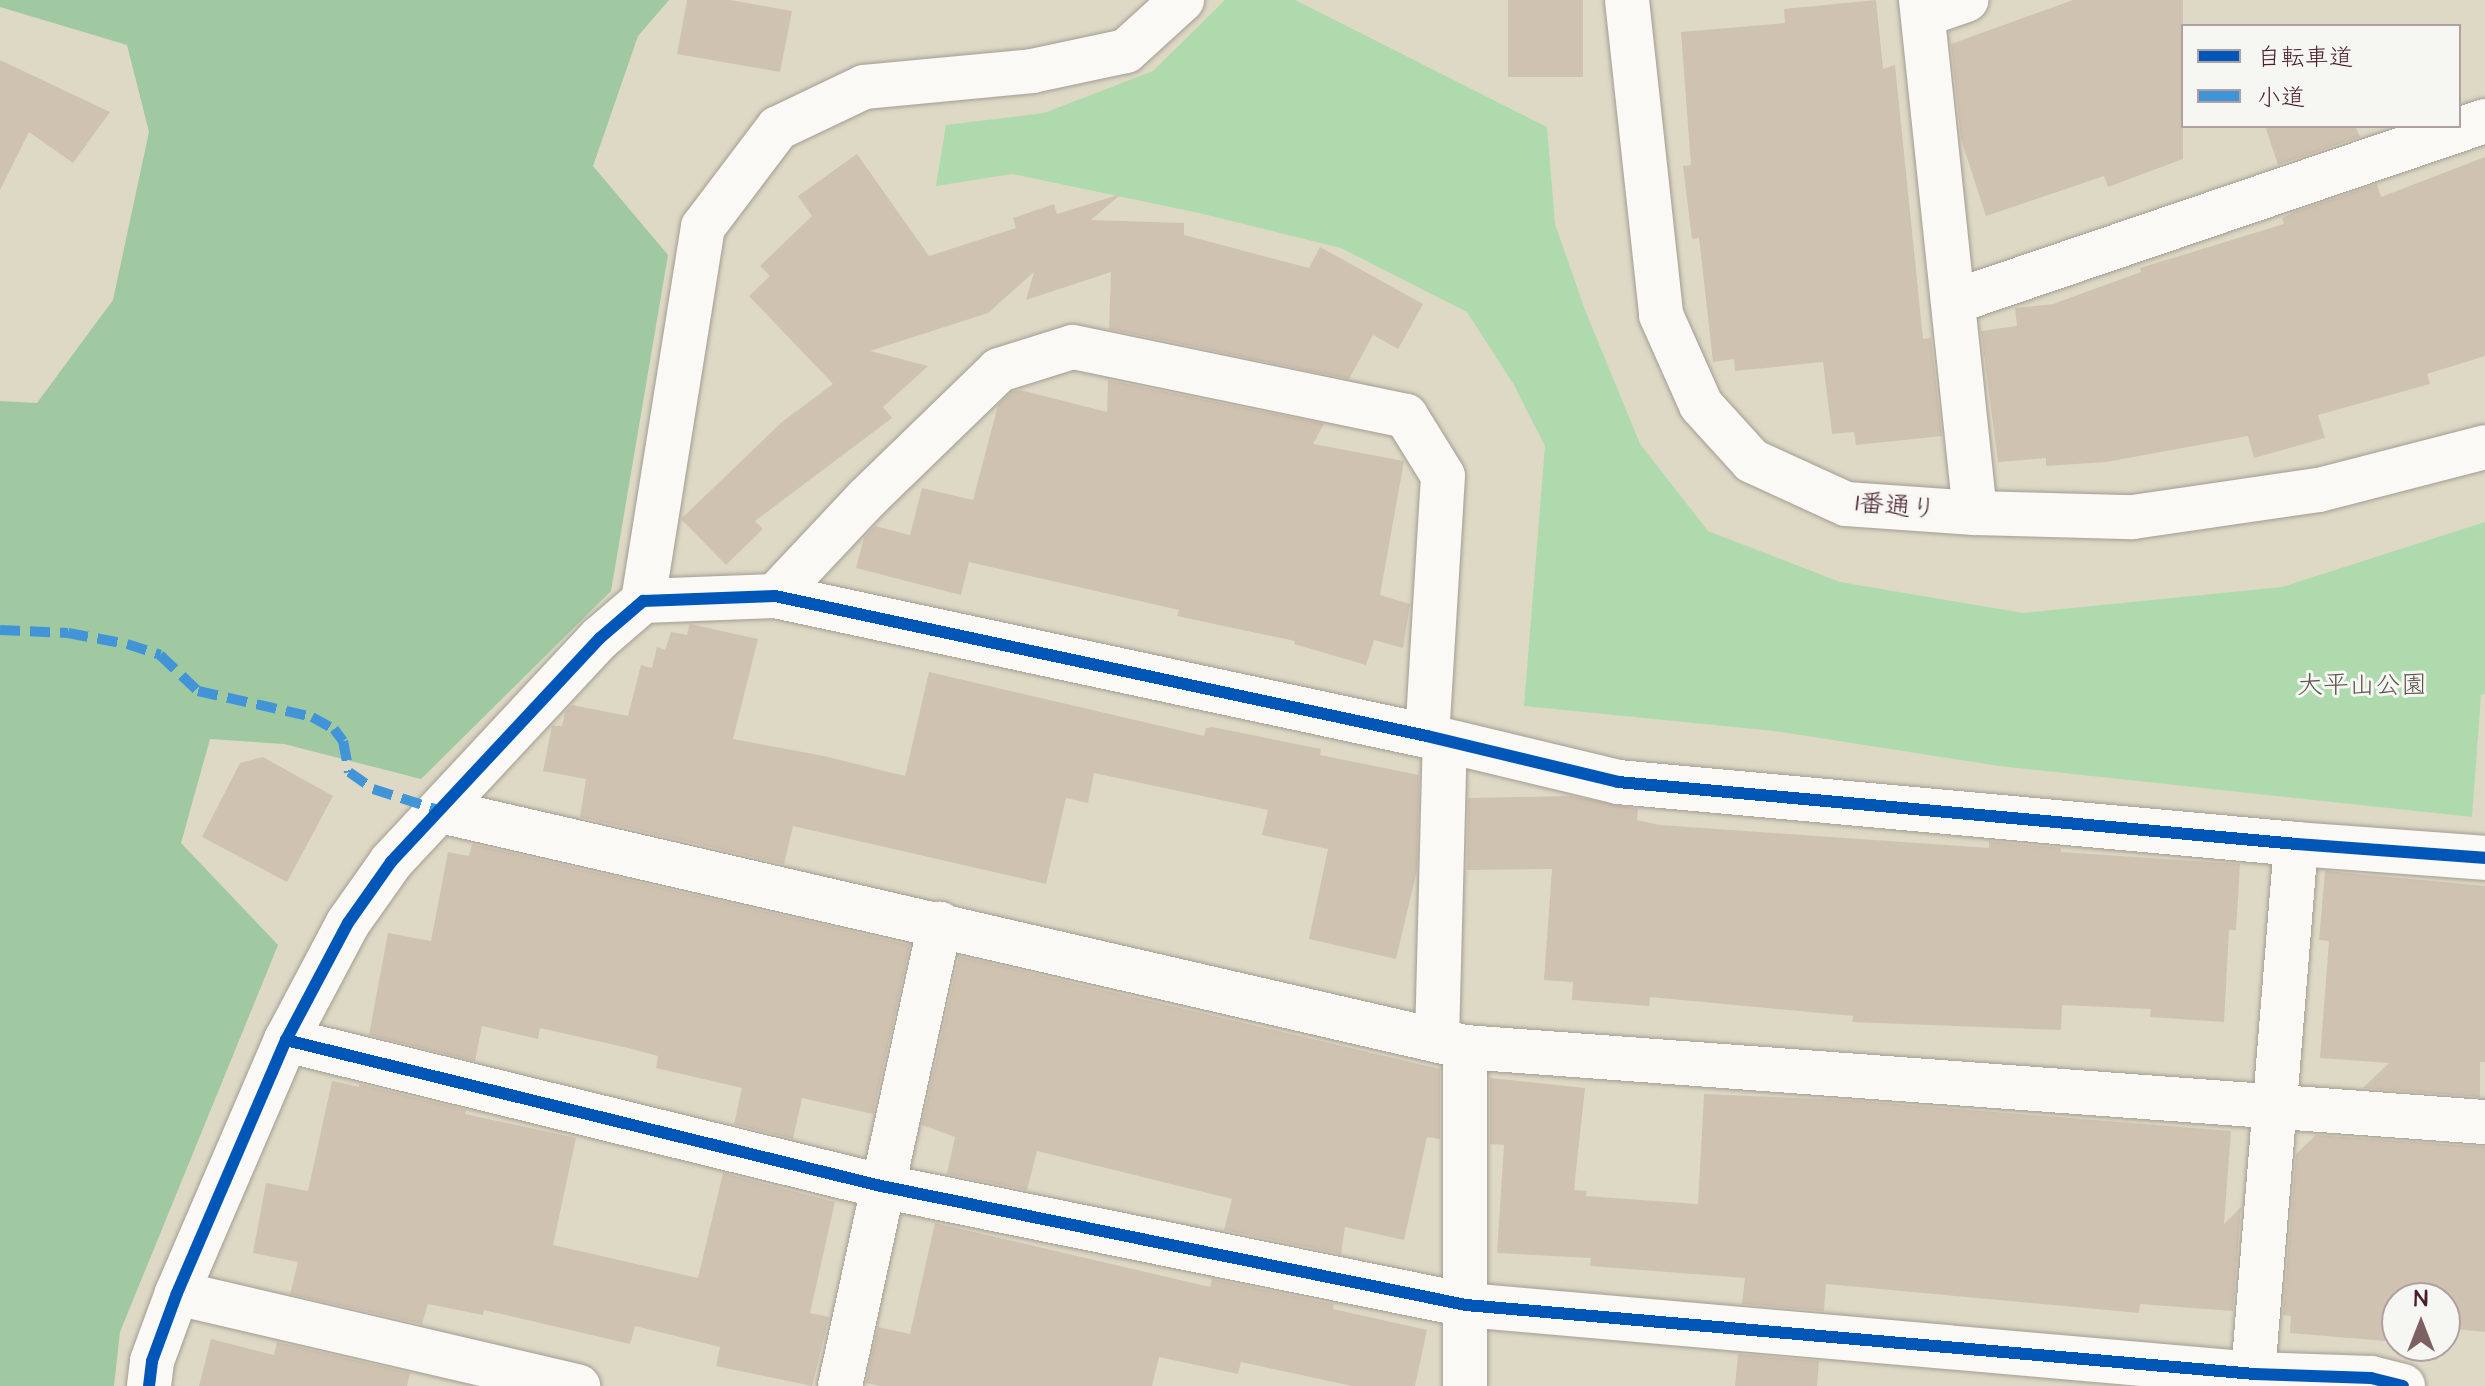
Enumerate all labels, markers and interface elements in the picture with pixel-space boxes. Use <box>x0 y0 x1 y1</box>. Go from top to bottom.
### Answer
legend <box>2181 24 2461 128</box>
text: 自転車道 <box>2257 41 2353 75</box>
text: 小道 <box>2257 81 2305 115</box>
street label: 1番通り <box>1854 488 1938 526</box>
park label: 大平山公園 <box>2297 670 2427 702</box>
north arrow <box>2381 1282 2461 1362</box>
text: N <box>2414 1284 2428 1315</box>

